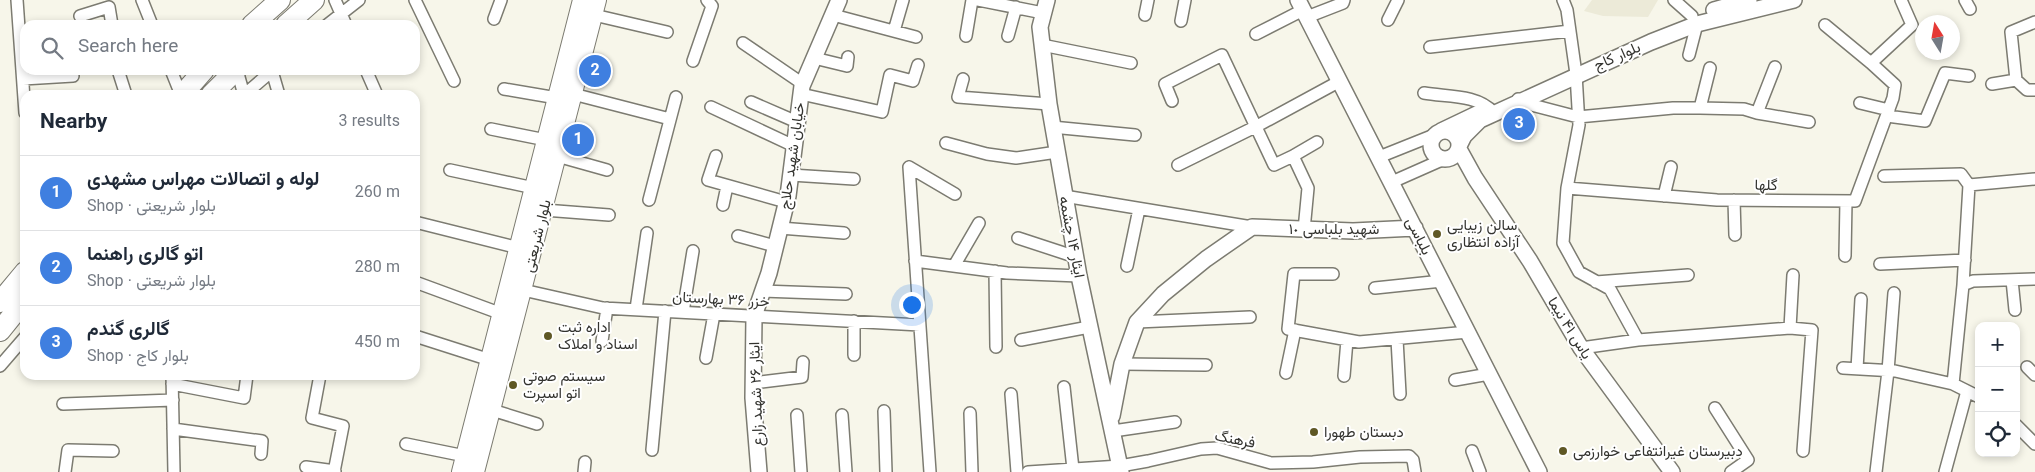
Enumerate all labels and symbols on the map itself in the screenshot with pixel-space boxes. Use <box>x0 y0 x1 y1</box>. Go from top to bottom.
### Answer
north arrow <box>1915 15 1960 60</box>
street label: بلوار کاج <box>1590 37 1645 78</box>
pin: 2 <box>579 52 611 90</box>
street label: خیابان شهید حلاج <box>775 101 812 211</box>
pin: 3 <box>1503 105 1535 143</box>
pin: 1 <box>562 121 594 159</box>
street label: گلها <box>1754 175 1778 198</box>
street label: ایثار ۱۴ چشمه <box>1051 194 1090 280</box>
street label: بلوار شریعتی <box>518 197 559 275</box>
street label: بلباسی <box>1398 214 1437 260</box>
place label: سالن زیبایی آزاده انتظاری <box>1447 215 1521 255</box>
street label: شهید بلباسی ١٠ <box>1289 219 1379 242</box>
marker: سالن زیبایی آزاده انتظاری <box>1431 228 1443 240</box>
street label: خزر ۳۶ بهارستان <box>672 286 770 315</box>
your location <box>899 292 925 318</box>
street label: یاس ۴۱ نیما <box>1541 293 1597 364</box>
place label: اداره ثبت اسناد و املاک <box>558 317 638 357</box>
marker: اداره ثبت اسناد و املاک <box>542 330 554 342</box>
street label: ایثار ۲۶ شهید زارع <box>744 341 771 447</box>
place label: سیستم صوتی اتو اسپرت <box>523 366 606 406</box>
marker: سیستم صوتی اتو اسپرت <box>507 379 519 391</box>
place label: دبستان طهورا <box>1324 422 1404 445</box>
street label: فرهنگ <box>1212 425 1257 456</box>
marker: دبستان طهورا <box>1308 426 1320 438</box>
place label: دبیرستان غیرانتفاعی خوارزمی <box>1573 441 1743 464</box>
marker: دبیرستان غیرانتفاعی خوارزمی <box>1557 445 1569 457</box>

